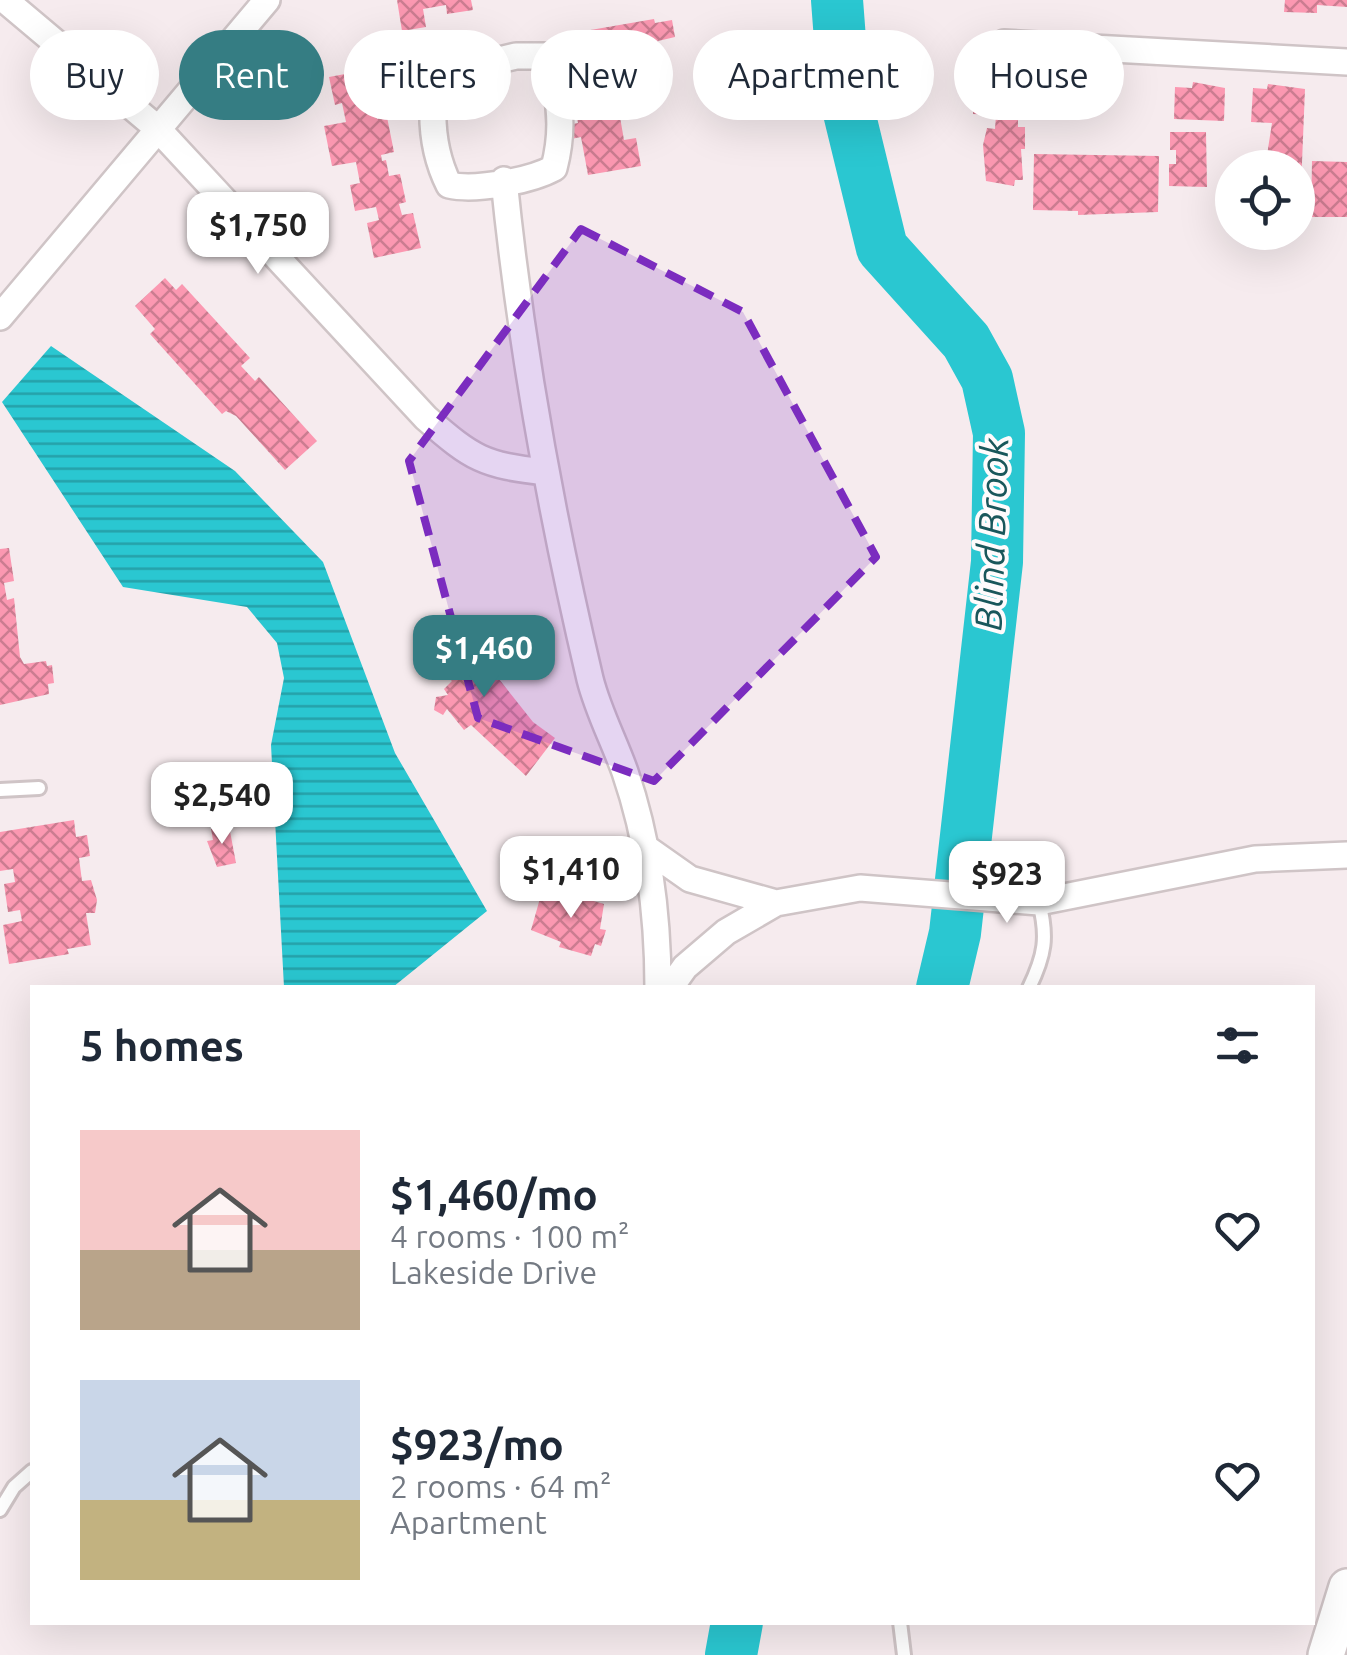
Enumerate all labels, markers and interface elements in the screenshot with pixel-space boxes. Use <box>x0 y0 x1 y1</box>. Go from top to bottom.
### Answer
chip: Buy <box>30 30 159 120</box>
chip: Rent <box>179 30 324 120</box>
chip: Filters <box>344 30 511 120</box>
chip: New <box>531 30 673 120</box>
chip: Apartment <box>693 30 934 120</box>
chip: House <box>954 30 1124 120</box>
map controls <box>1215 150 1315 250</box>
button: locate <box>1215 150 1315 250</box>
pin: $1,750 <box>177 192 339 277</box>
text: $1,750 <box>209 206 307 242</box>
water label: Blind Brook <box>967 436 1015 631</box>
pin: $1,460 <box>403 615 565 700</box>
text: $1,460 <box>435 629 533 665</box>
pin: $2,540 <box>141 762 303 847</box>
text: $2,540 <box>173 776 271 812</box>
pin: $1,410 <box>490 836 652 921</box>
pin: $923 <box>948 841 1066 926</box>
text: $1,410 <box>522 850 620 886</box>
text: $923 <box>971 855 1043 891</box>
icon: filters <box>1210 1018 1265 1073</box>
text: 5 homes <box>80 1022 244 1069</box>
icon: home <box>160 1170 280 1290</box>
text: $1,460/mo <box>390 1171 598 1218</box>
icon: heart <box>1210 1203 1265 1258</box>
text: 4 rooms · 100 m² <box>390 1218 630 1254</box>
text: Lakeside Drive <box>390 1254 597 1290</box>
icon: home <box>160 1420 280 1540</box>
text: $923/mo <box>390 1421 564 1468</box>
icon: heart <box>1210 1453 1265 1508</box>
text: 2 rooms · 64 m² <box>390 1468 611 1504</box>
text: Apartment <box>390 1504 547 1540</box>

